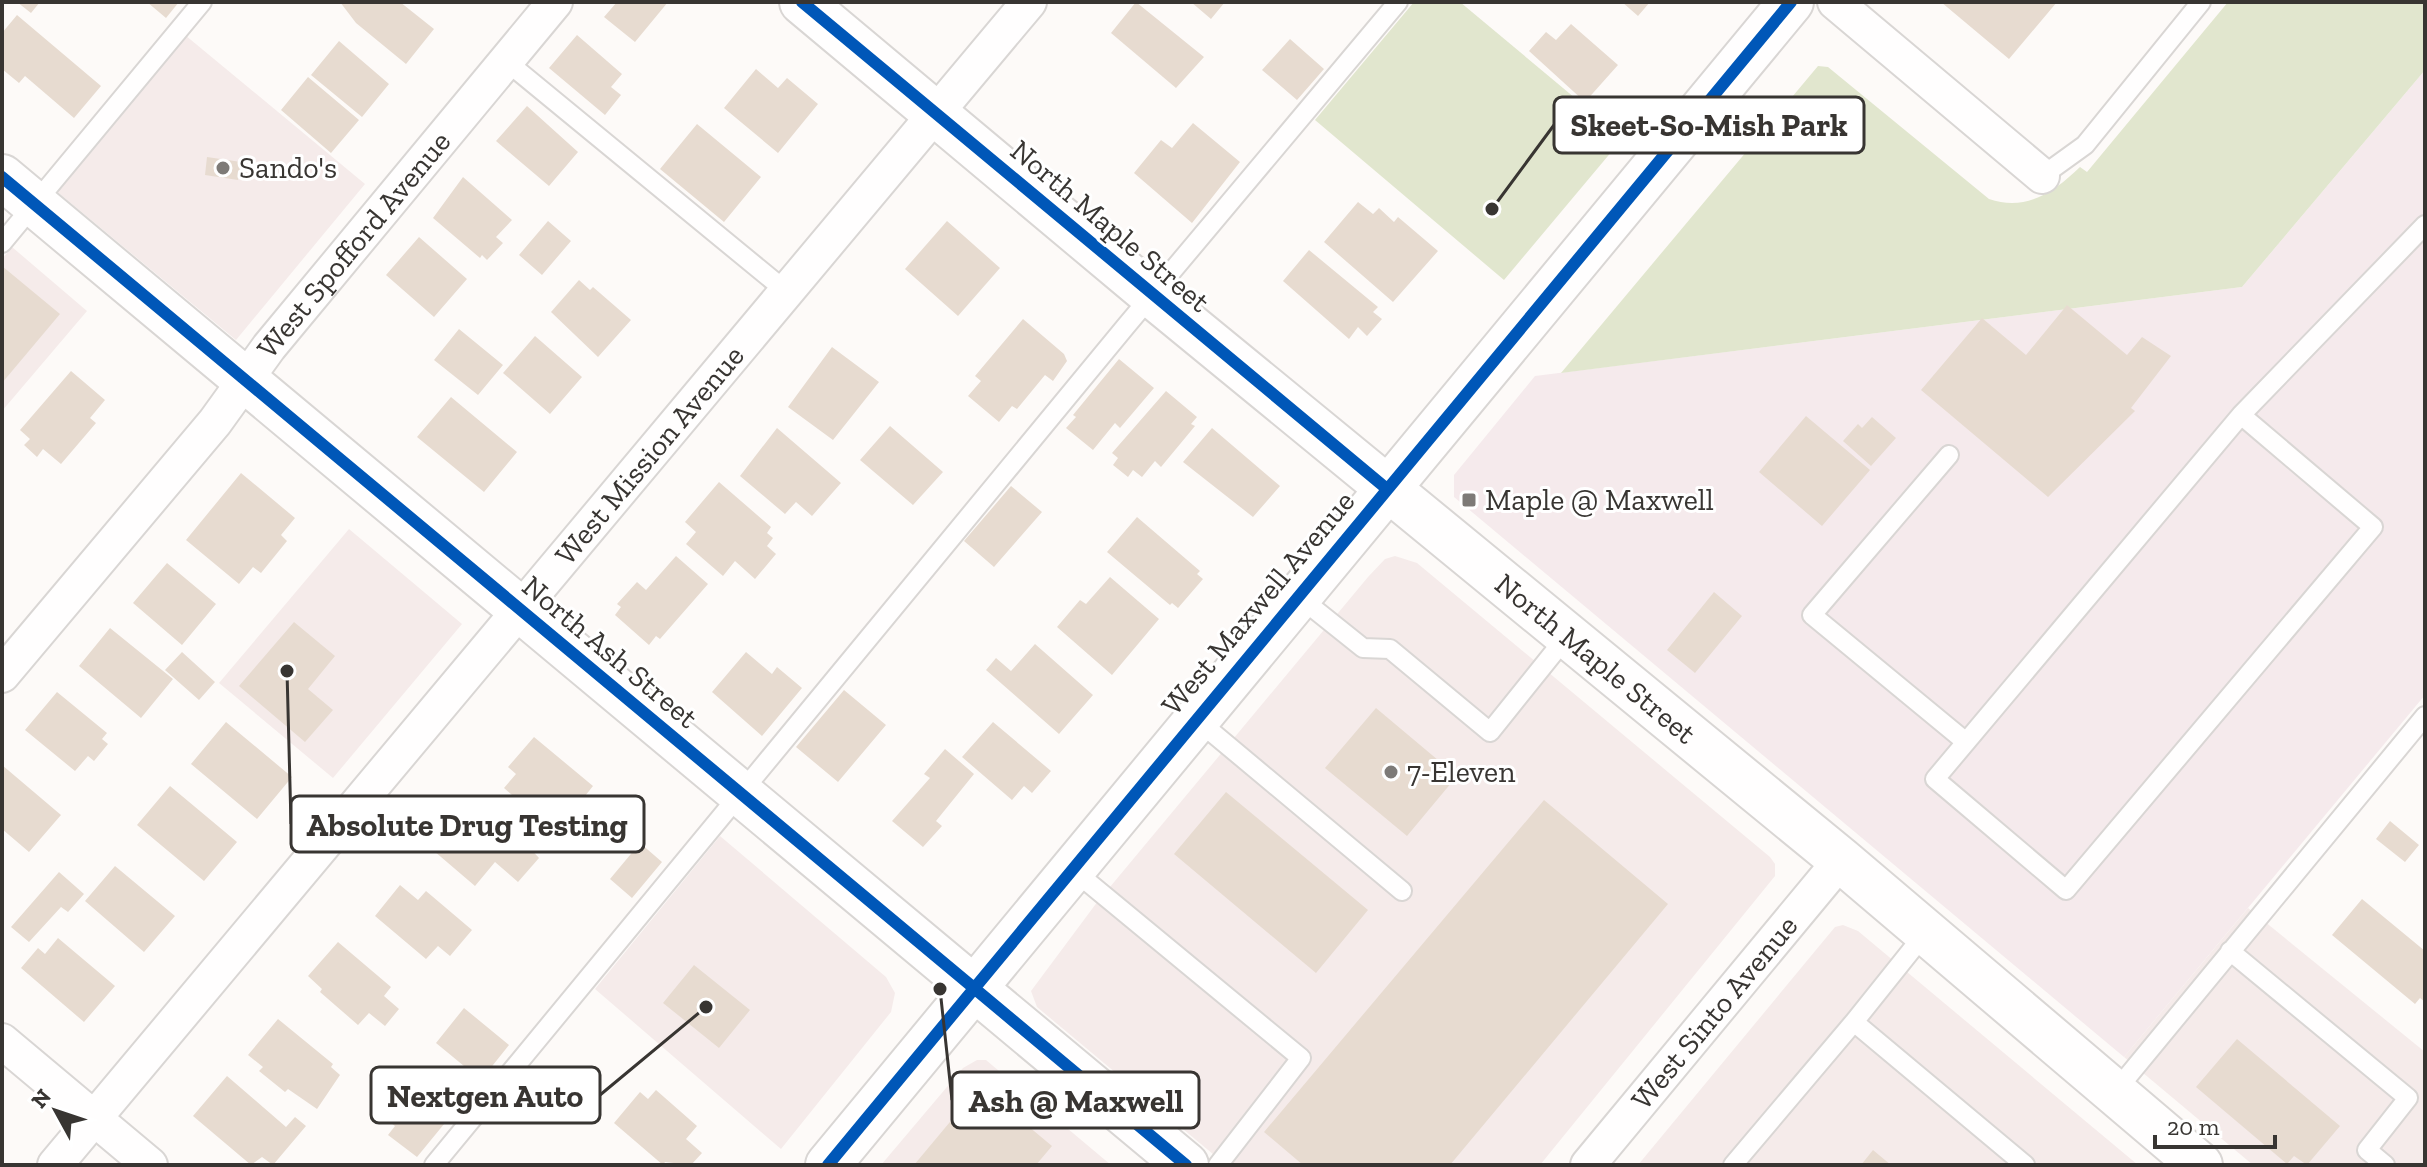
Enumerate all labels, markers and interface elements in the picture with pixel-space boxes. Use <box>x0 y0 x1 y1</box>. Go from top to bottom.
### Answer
callout: Skeet-So-Mish Park <box>1554 97 1864 153</box>
text: Skeet-So-Mish Park <box>1570 106 1848 144</box>
street label: West Spofford Avenue <box>249 124 458 365</box>
street label: North Maple Street <box>1003 132 1217 320</box>
place label: Sando's <box>239 150 337 186</box>
marker: Sando's <box>214 159 232 177</box>
street label: West Mission Avenue <box>547 338 752 572</box>
place label: Maple @ Maxwell <box>1485 482 1714 518</box>
street label: West Maxwell Avenue <box>1154 484 1362 722</box>
marker: Maple @ Maxwell <box>1460 491 1478 509</box>
street label: North Maple Street <box>1488 566 1703 752</box>
street label: North Ash Street <box>515 568 705 736</box>
place label: 7-Eleven <box>1407 754 1515 790</box>
marker: 7-Eleven <box>1382 763 1400 781</box>
callout: Absolute Drug Testing <box>291 796 644 852</box>
text: Absolute Drug Testing <box>306 806 628 844</box>
street label: West Sinto Avenue <box>1624 908 1805 1117</box>
callout: Nextgen Auto <box>371 1067 600 1123</box>
north arrow <box>16 1071 96 1151</box>
callout: Ash @ Maxwell <box>952 1072 1199 1128</box>
text: Nextgen Auto <box>387 1077 583 1115</box>
text: Ash @ Maxwell <box>968 1082 1184 1120</box>
text: N <box>25 1083 57 1114</box>
scale bar <box>2155 1099 2275 1149</box>
text: 20 m <box>2167 1112 2220 1141</box>

